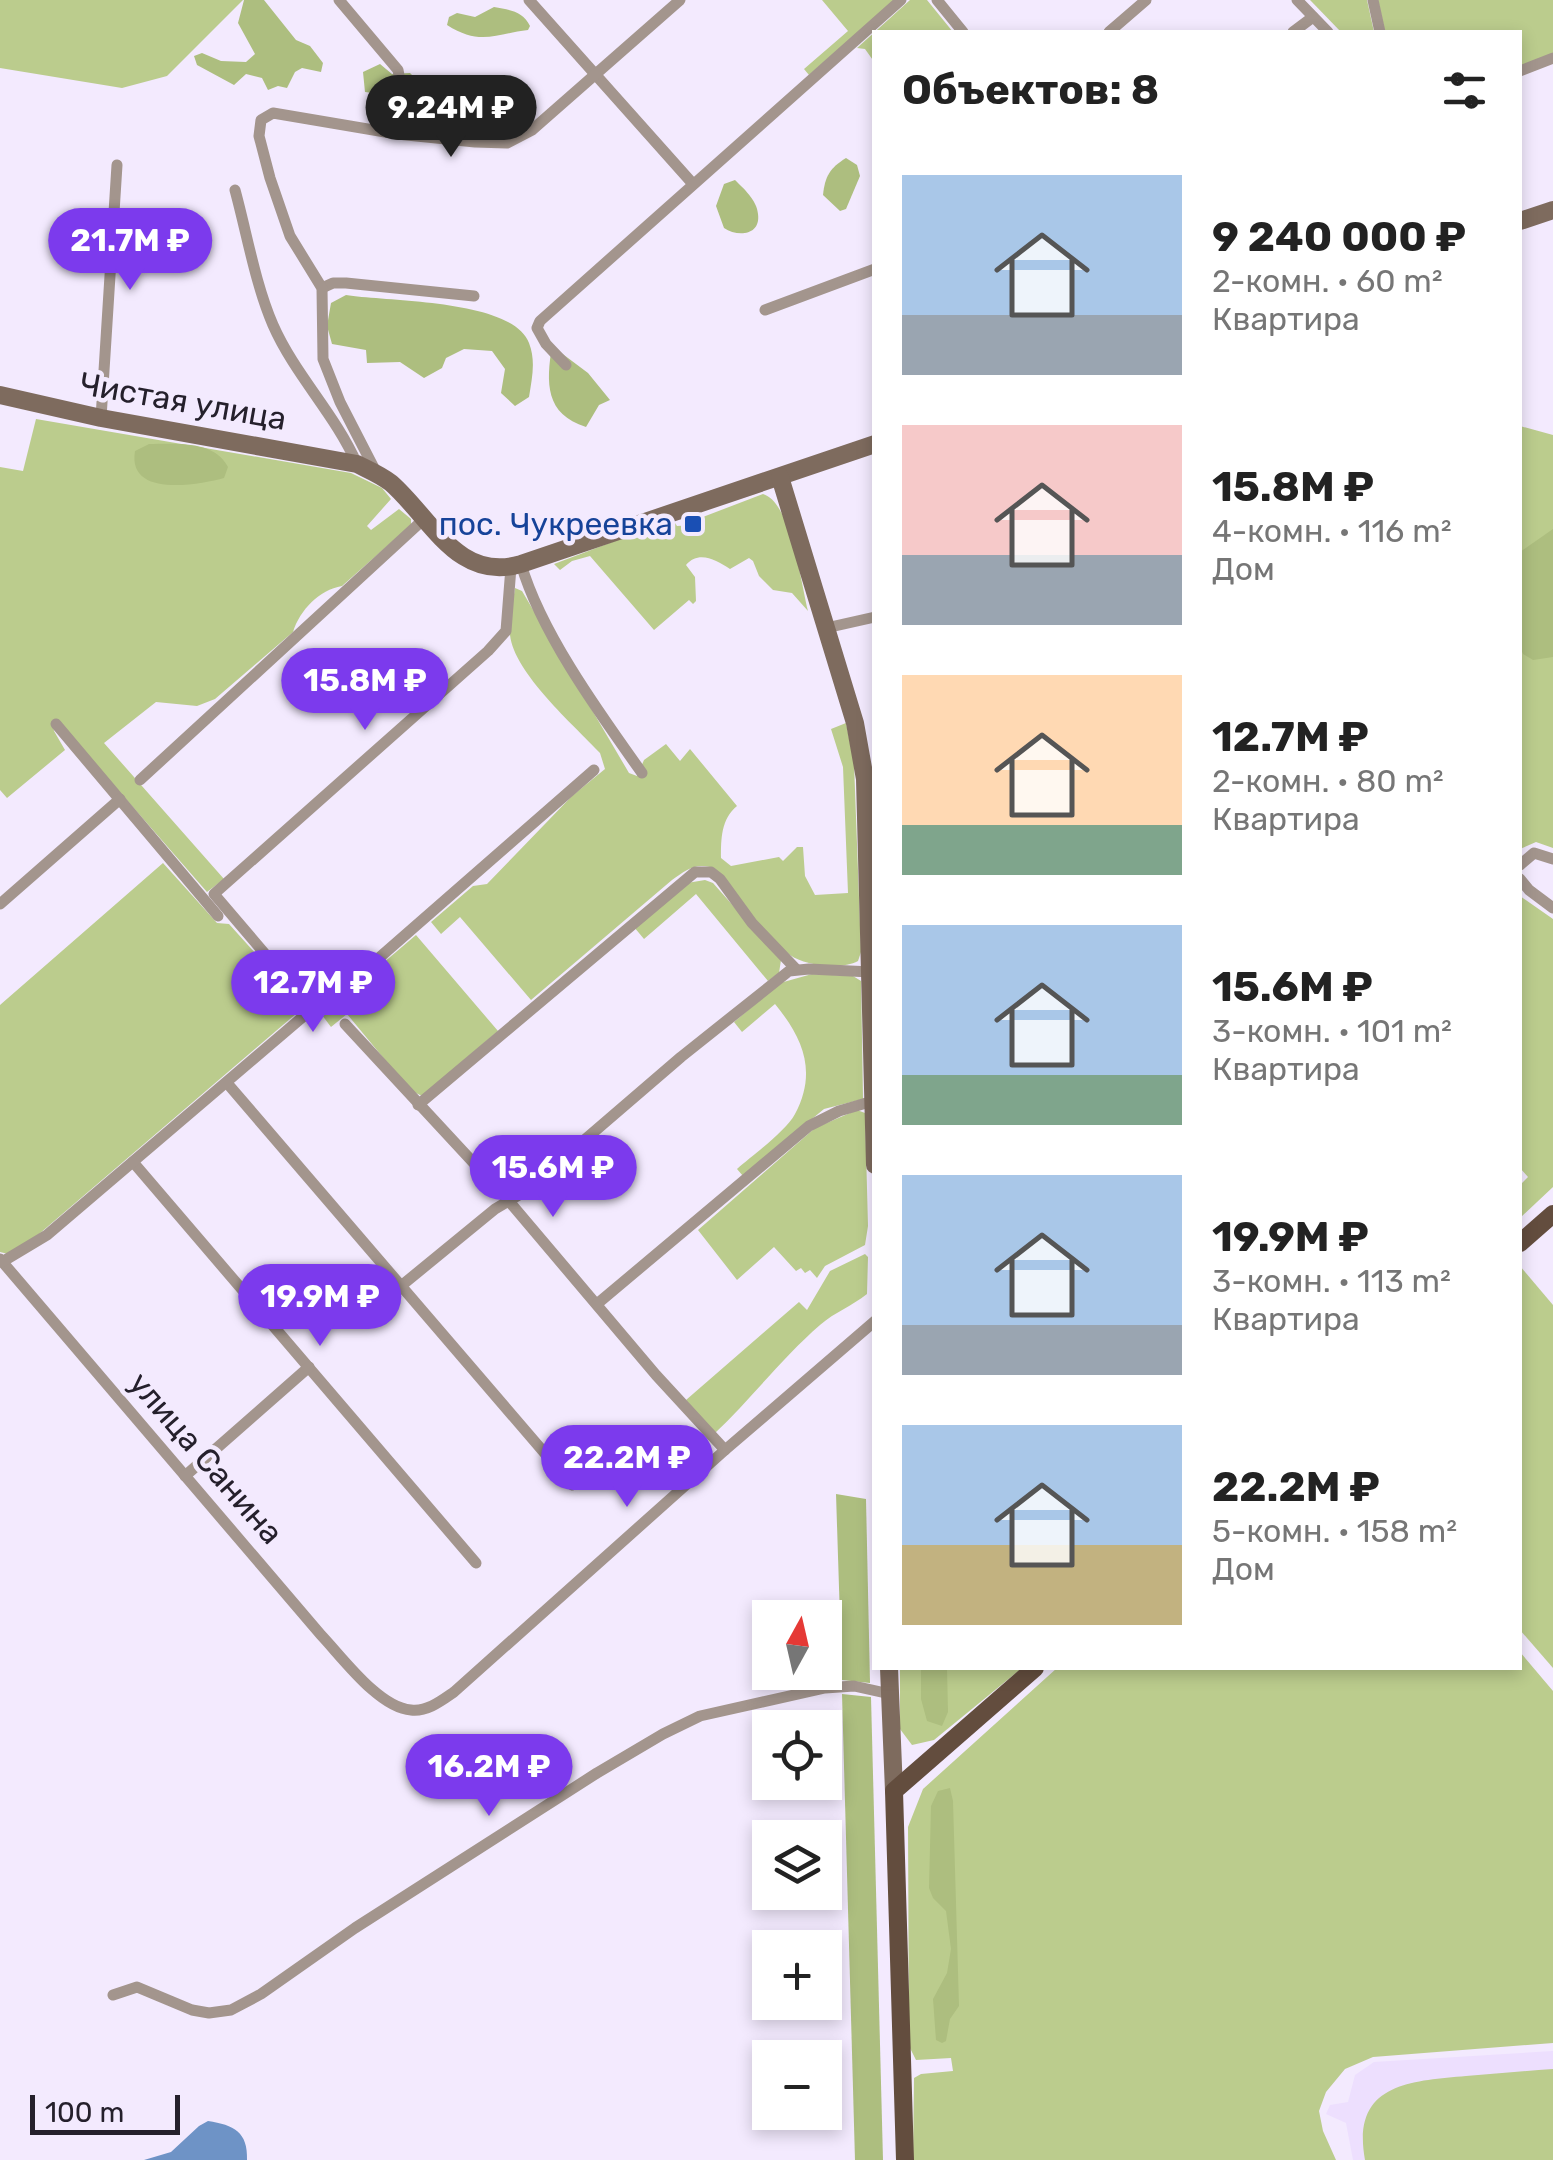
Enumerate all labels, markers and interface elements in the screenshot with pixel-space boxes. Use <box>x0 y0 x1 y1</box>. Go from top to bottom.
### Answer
icon: filters <box>1437 63 1492 118</box>
text: Объектов: 8 <box>902 65 1159 115</box>
pin: 9.24M ₽ <box>359 75 543 160</box>
text: 9.24M ₽ <box>388 88 514 126</box>
pin: 21.7M ₽ <box>38 208 222 293</box>
text: 9 240 000 ₽ <box>1212 212 1466 262</box>
icon: home <box>982 215 1102 335</box>
text: 21.7M ₽ <box>70 221 190 259</box>
text: 2-комн. · 60 m² <box>1212 262 1443 300</box>
text: Квартира <box>1212 300 1360 338</box>
street label: Чистая улица <box>77 364 289 438</box>
text: 15.8M ₽ <box>1212 462 1374 512</box>
icon: home <box>982 465 1102 585</box>
place label: пос. Чукреевка <box>439 505 673 543</box>
text: 4-комн. · 116 m² <box>1212 512 1452 550</box>
marker: пос. Чукреевка <box>682 513 704 535</box>
text: Дом <box>1212 550 1275 588</box>
pin: 15.8M ₽ <box>273 648 457 733</box>
text: 15.8M ₽ <box>303 661 427 699</box>
text: 12.7M ₽ <box>1212 712 1369 762</box>
icon: home <box>982 715 1102 835</box>
text: 2-комн. · 80 m² <box>1212 762 1444 800</box>
text: Квартира <box>1212 800 1360 838</box>
pin: 12.7M ₽ <box>221 950 405 1035</box>
text: 15.6M ₽ <box>1212 962 1373 1012</box>
text: 12.7M ₽ <box>253 963 373 1001</box>
icon: home <box>982 965 1102 1085</box>
text: 3-комн. · 101 m² <box>1212 1012 1452 1050</box>
text: Квартира <box>1212 1050 1360 1088</box>
pin: 15.6M ₽ <box>461 1135 645 1220</box>
text: 15.6M ₽ <box>492 1148 614 1186</box>
text: 19.9M ₽ <box>1212 1212 1369 1262</box>
icon: home <box>982 1215 1102 1335</box>
text: 3-комн. · 113 m² <box>1212 1262 1451 1300</box>
pin: 19.9M ₽ <box>228 1264 412 1349</box>
text: 19.9M ₽ <box>260 1277 380 1315</box>
text: Квартира <box>1212 1300 1360 1338</box>
street label: улица Санина <box>121 1364 291 1552</box>
pin: 22.2M ₽ <box>535 1425 719 1510</box>
text: 22.2M ₽ <box>563 1438 691 1476</box>
text: 22.2M ₽ <box>1212 1462 1380 1512</box>
icon: home <box>982 1465 1102 1585</box>
text: 5-комн. · 158 m² <box>1212 1512 1457 1550</box>
text: Дом <box>1212 1550 1275 1588</box>
north arrow <box>752 1600 842 1690</box>
map controls <box>752 1600 842 2130</box>
button: locate <box>752 1710 842 1800</box>
pin: 16.2M ₽ <box>397 1734 581 1819</box>
text: 16.2M ₽ <box>427 1747 551 1785</box>
button: layers <box>752 1820 842 1910</box>
button: + <box>752 1930 842 2020</box>
button: − <box>752 2040 842 2130</box>
scale bar <box>30 2090 180 2134</box>
text: 100 m <box>45 2096 124 2129</box>

